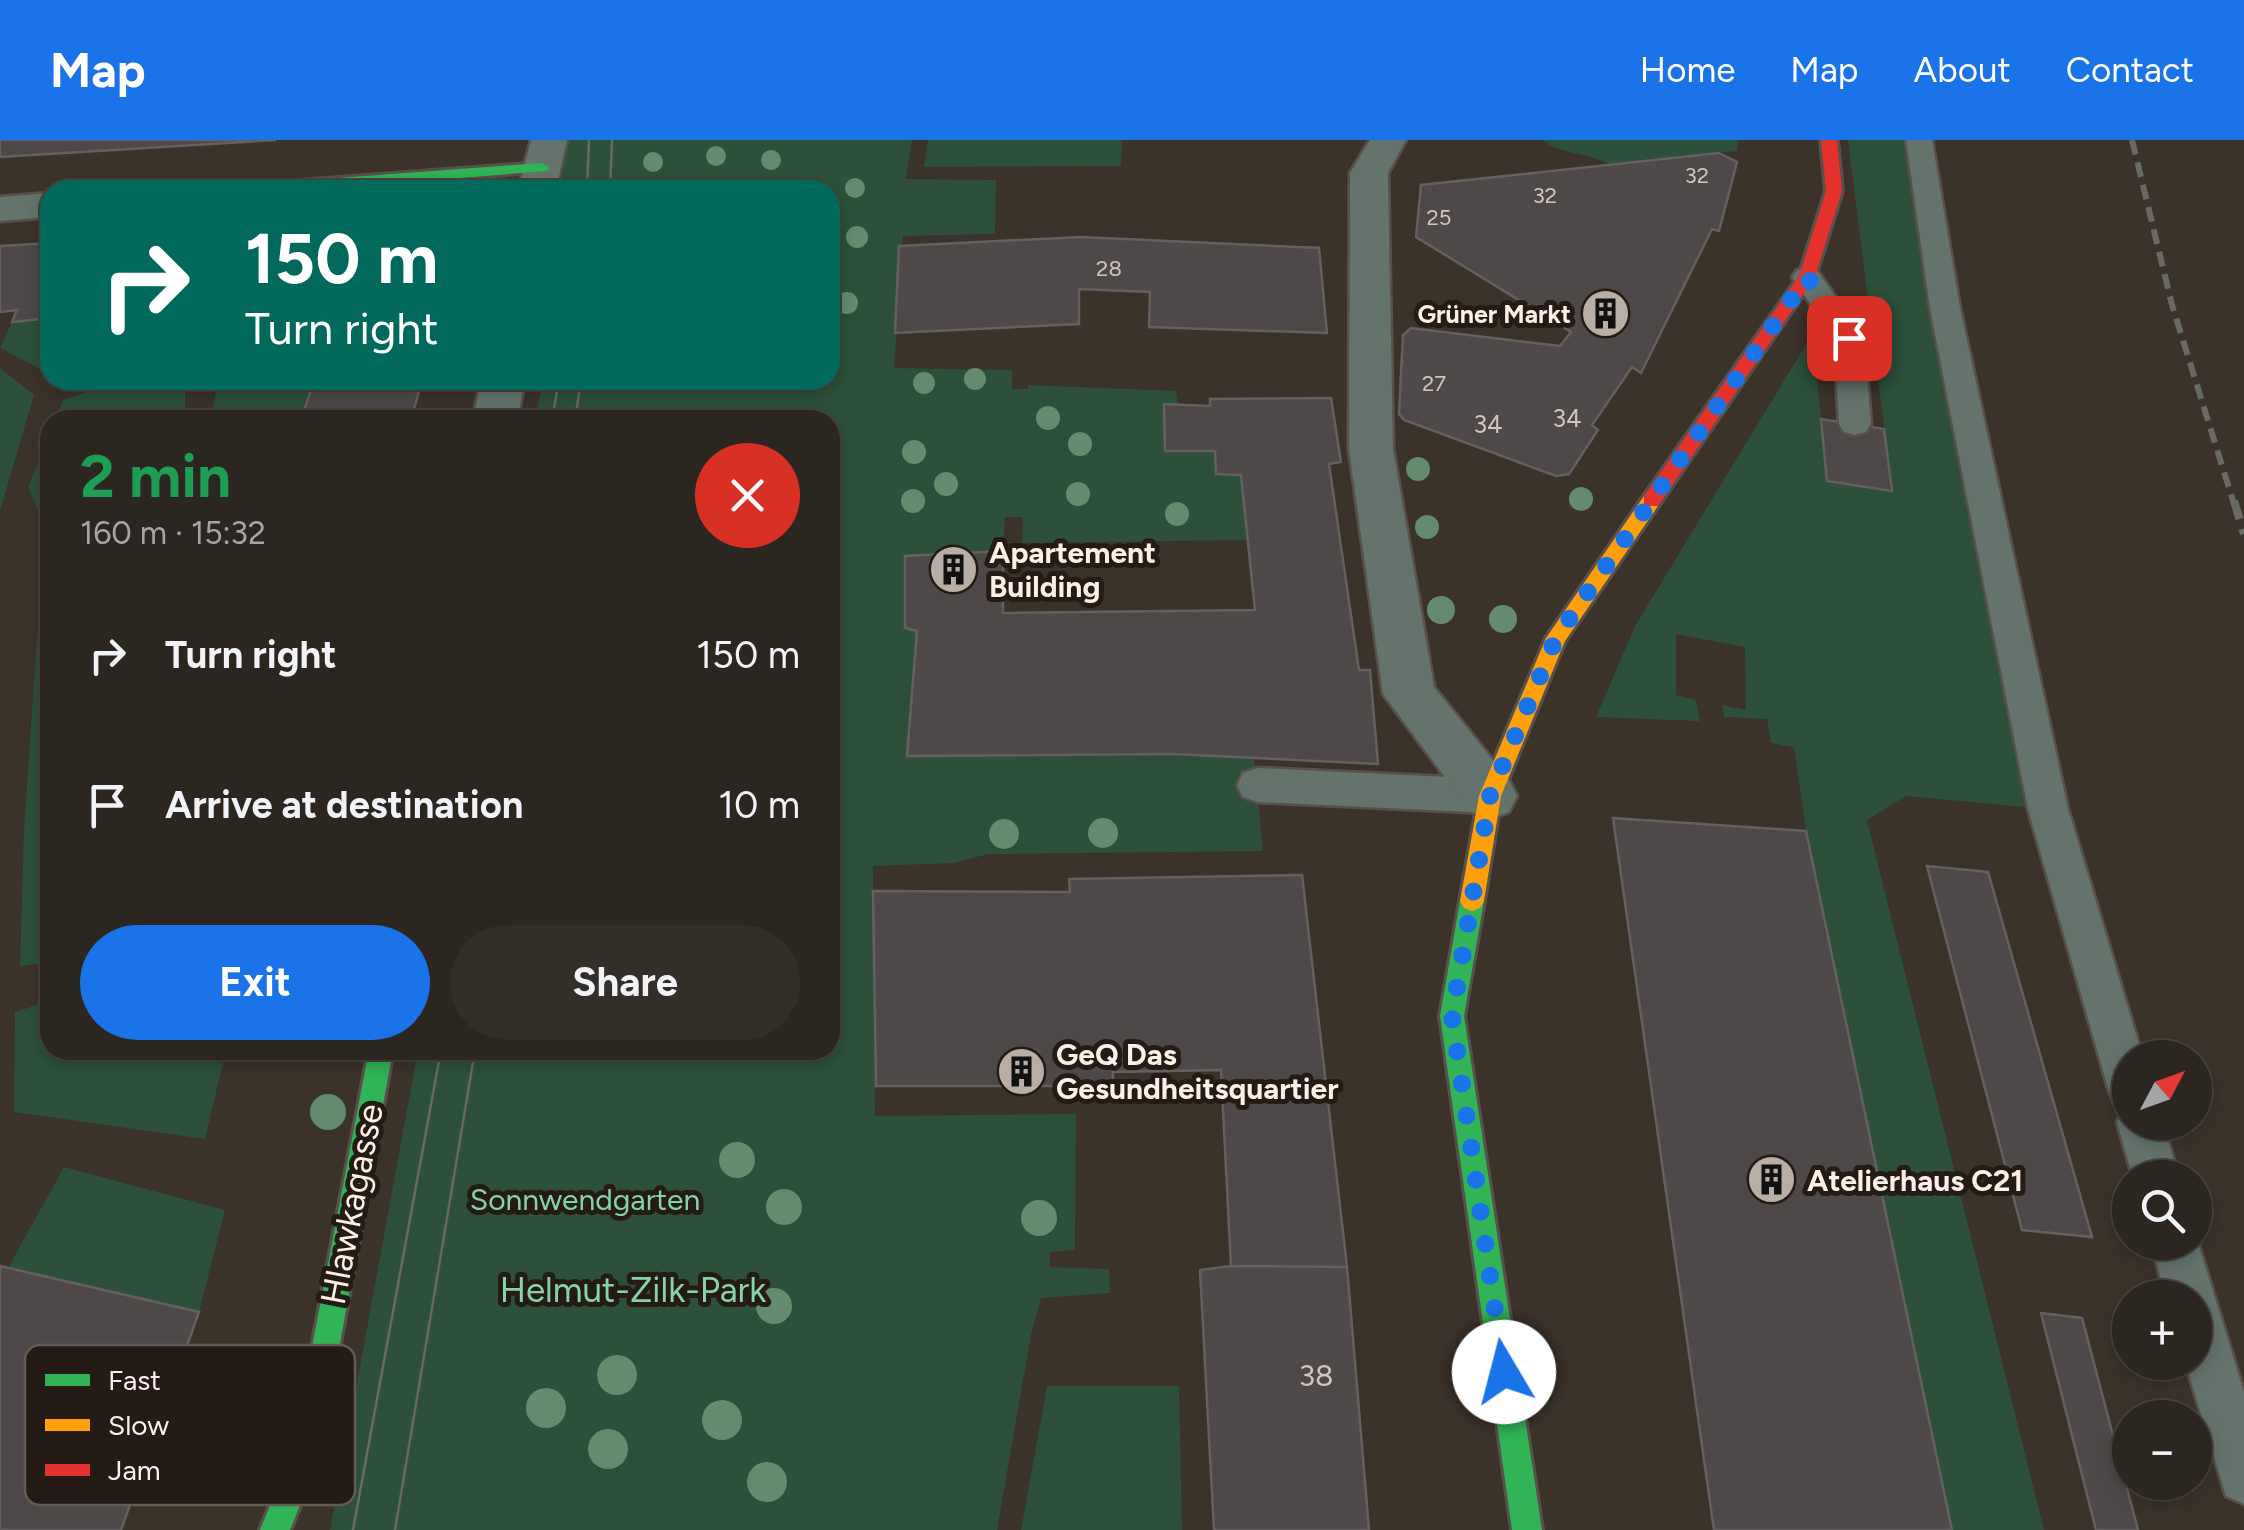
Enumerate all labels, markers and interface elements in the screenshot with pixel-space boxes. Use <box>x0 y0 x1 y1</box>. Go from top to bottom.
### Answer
text: Map <box>50 41 146 99</box>
text: Home <box>1640 49 1735 91</box>
text: Map <box>1790 49 1859 91</box>
text: About <box>1914 49 2011 91</box>
text: Contact <box>2066 49 2194 91</box>
house number: 32 <box>1685 162 1709 189</box>
house number: 32 <box>1533 182 1557 209</box>
house number: 25 <box>1427 204 1451 231</box>
text: 150 m <box>245 216 438 301</box>
icon: right <box>80 220 210 350</box>
house number: 28 <box>1096 255 1122 282</box>
building icon: Grüner Markt <box>1580 288 1632 340</box>
pin <box>1807 296 1892 381</box>
place label: Grüner Markt <box>1418 299 1571 329</box>
text: Turn right <box>245 301 438 355</box>
icon: arrive <box>1822 311 1877 366</box>
house number: 27 <box>1422 370 1446 397</box>
house number: 34 <box>1552 403 1582 433</box>
house number: 34 <box>1473 409 1503 439</box>
text: 2 min <box>80 440 231 512</box>
button: close <box>695 443 800 548</box>
text: 160 m · 15:32 <box>80 514 266 552</box>
place label: Apartement Building <box>989 534 1156 605</box>
building icon: Apartement Building <box>928 543 980 595</box>
icon: right <box>80 628 135 683</box>
text: Turn right <box>165 632 337 678</box>
text: 150 m <box>696 632 800 678</box>
icon: arrive <box>80 778 135 833</box>
text: Arrive at destination <box>165 782 523 828</box>
text: 10 m <box>718 782 800 828</box>
button: Exit <box>80 925 430 1040</box>
button: Share <box>450 925 800 1040</box>
place label: GeQ Das Gesundheitsquartier <box>1056 1036 1339 1107</box>
north arrow <box>2112 1040 2212 1140</box>
map controls <box>2112 1040 2212 1500</box>
building icon: GeQ Das Gesundheitsquartier <box>995 1045 1047 1097</box>
street label: Hlawkagasse <box>312 1100 392 1308</box>
building icon: Atelierhaus C21 <box>1746 1154 1798 1206</box>
button: search <box>2112 1160 2212 1260</box>
place label: Atelierhaus C21 <box>1807 1162 2023 1199</box>
park label: Sonnwendgarten <box>470 1181 700 1218</box>
park label: Helmut-Zilk-Park <box>500 1269 766 1311</box>
button: + <box>2112 1280 2212 1380</box>
position arrow <box>1452 1320 1556 1424</box>
legend <box>25 1345 355 1505</box>
house number: 38 <box>1299 1357 1333 1394</box>
text: Fast <box>108 1363 161 1397</box>
button: − <box>2112 1400 2212 1500</box>
text: Slow <box>108 1408 169 1442</box>
text: Jam <box>108 1453 161 1487</box>

